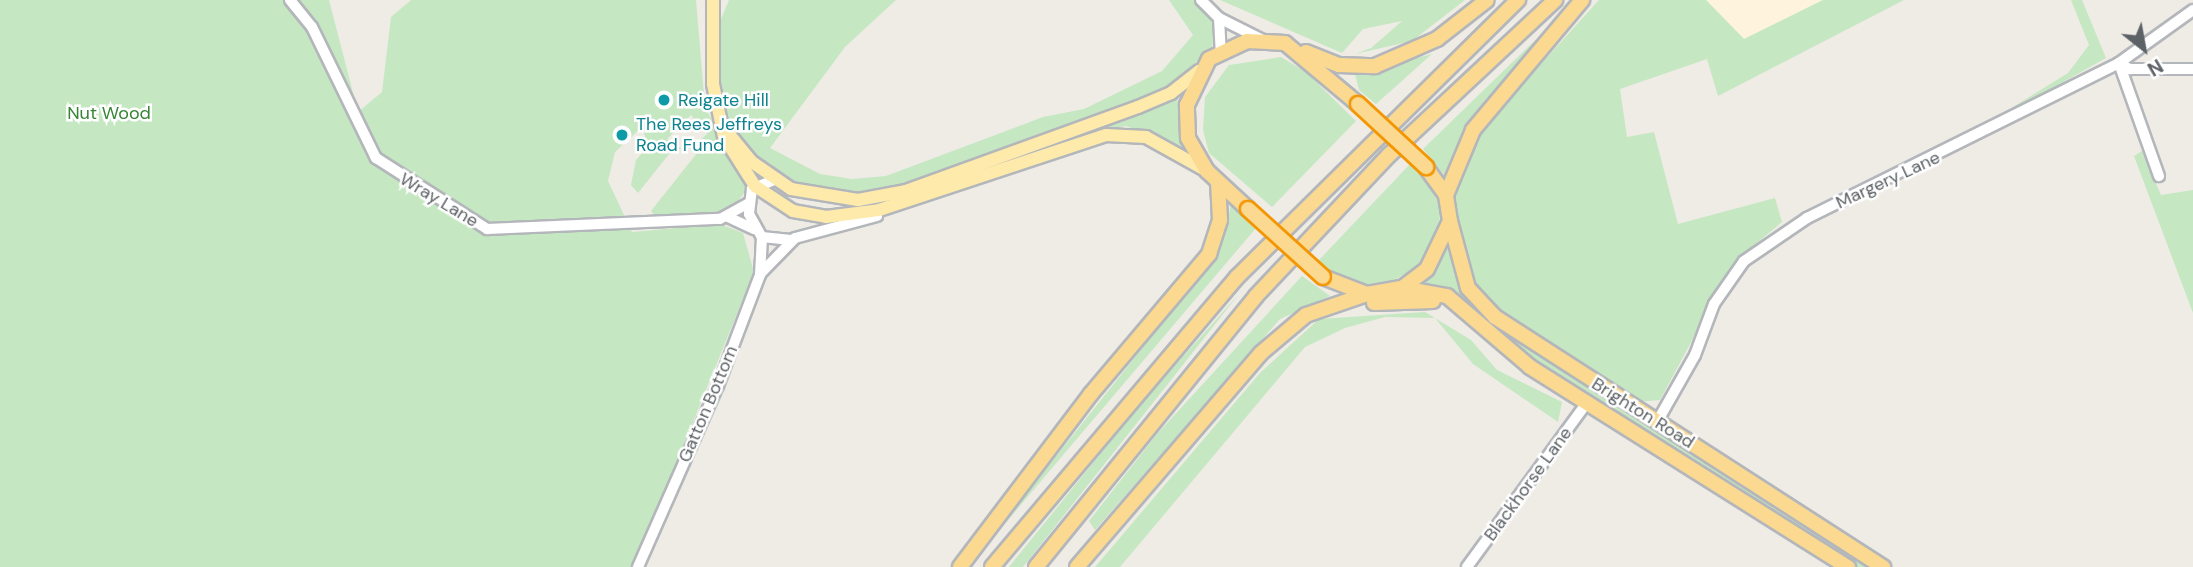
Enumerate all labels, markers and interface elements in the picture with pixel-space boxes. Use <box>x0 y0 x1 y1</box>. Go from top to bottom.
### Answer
north arrow <box>2109 14 2179 84</box>
text: N <box>2143 53 2167 82</box>
place label: Reigate Hill <box>678 89 769 111</box>
marker: Reigate Hill <box>656 92 672 108</box>
park label: Nut Wood <box>67 102 151 124</box>
place label: The Rees Jeffreys Road Fund <box>636 114 782 156</box>
marker: The Rees Jeffreys Road Fund <box>614 127 630 143</box>
street label: Margery Lane <box>1832 146 1944 214</box>
street label: Wray Lane <box>396 168 482 232</box>
street label: Gatton Bottom <box>674 342 742 466</box>
street label: Brighton Road <box>1588 373 1698 453</box>
street label: Blackhorse Lane <box>1479 423 1577 545</box>

